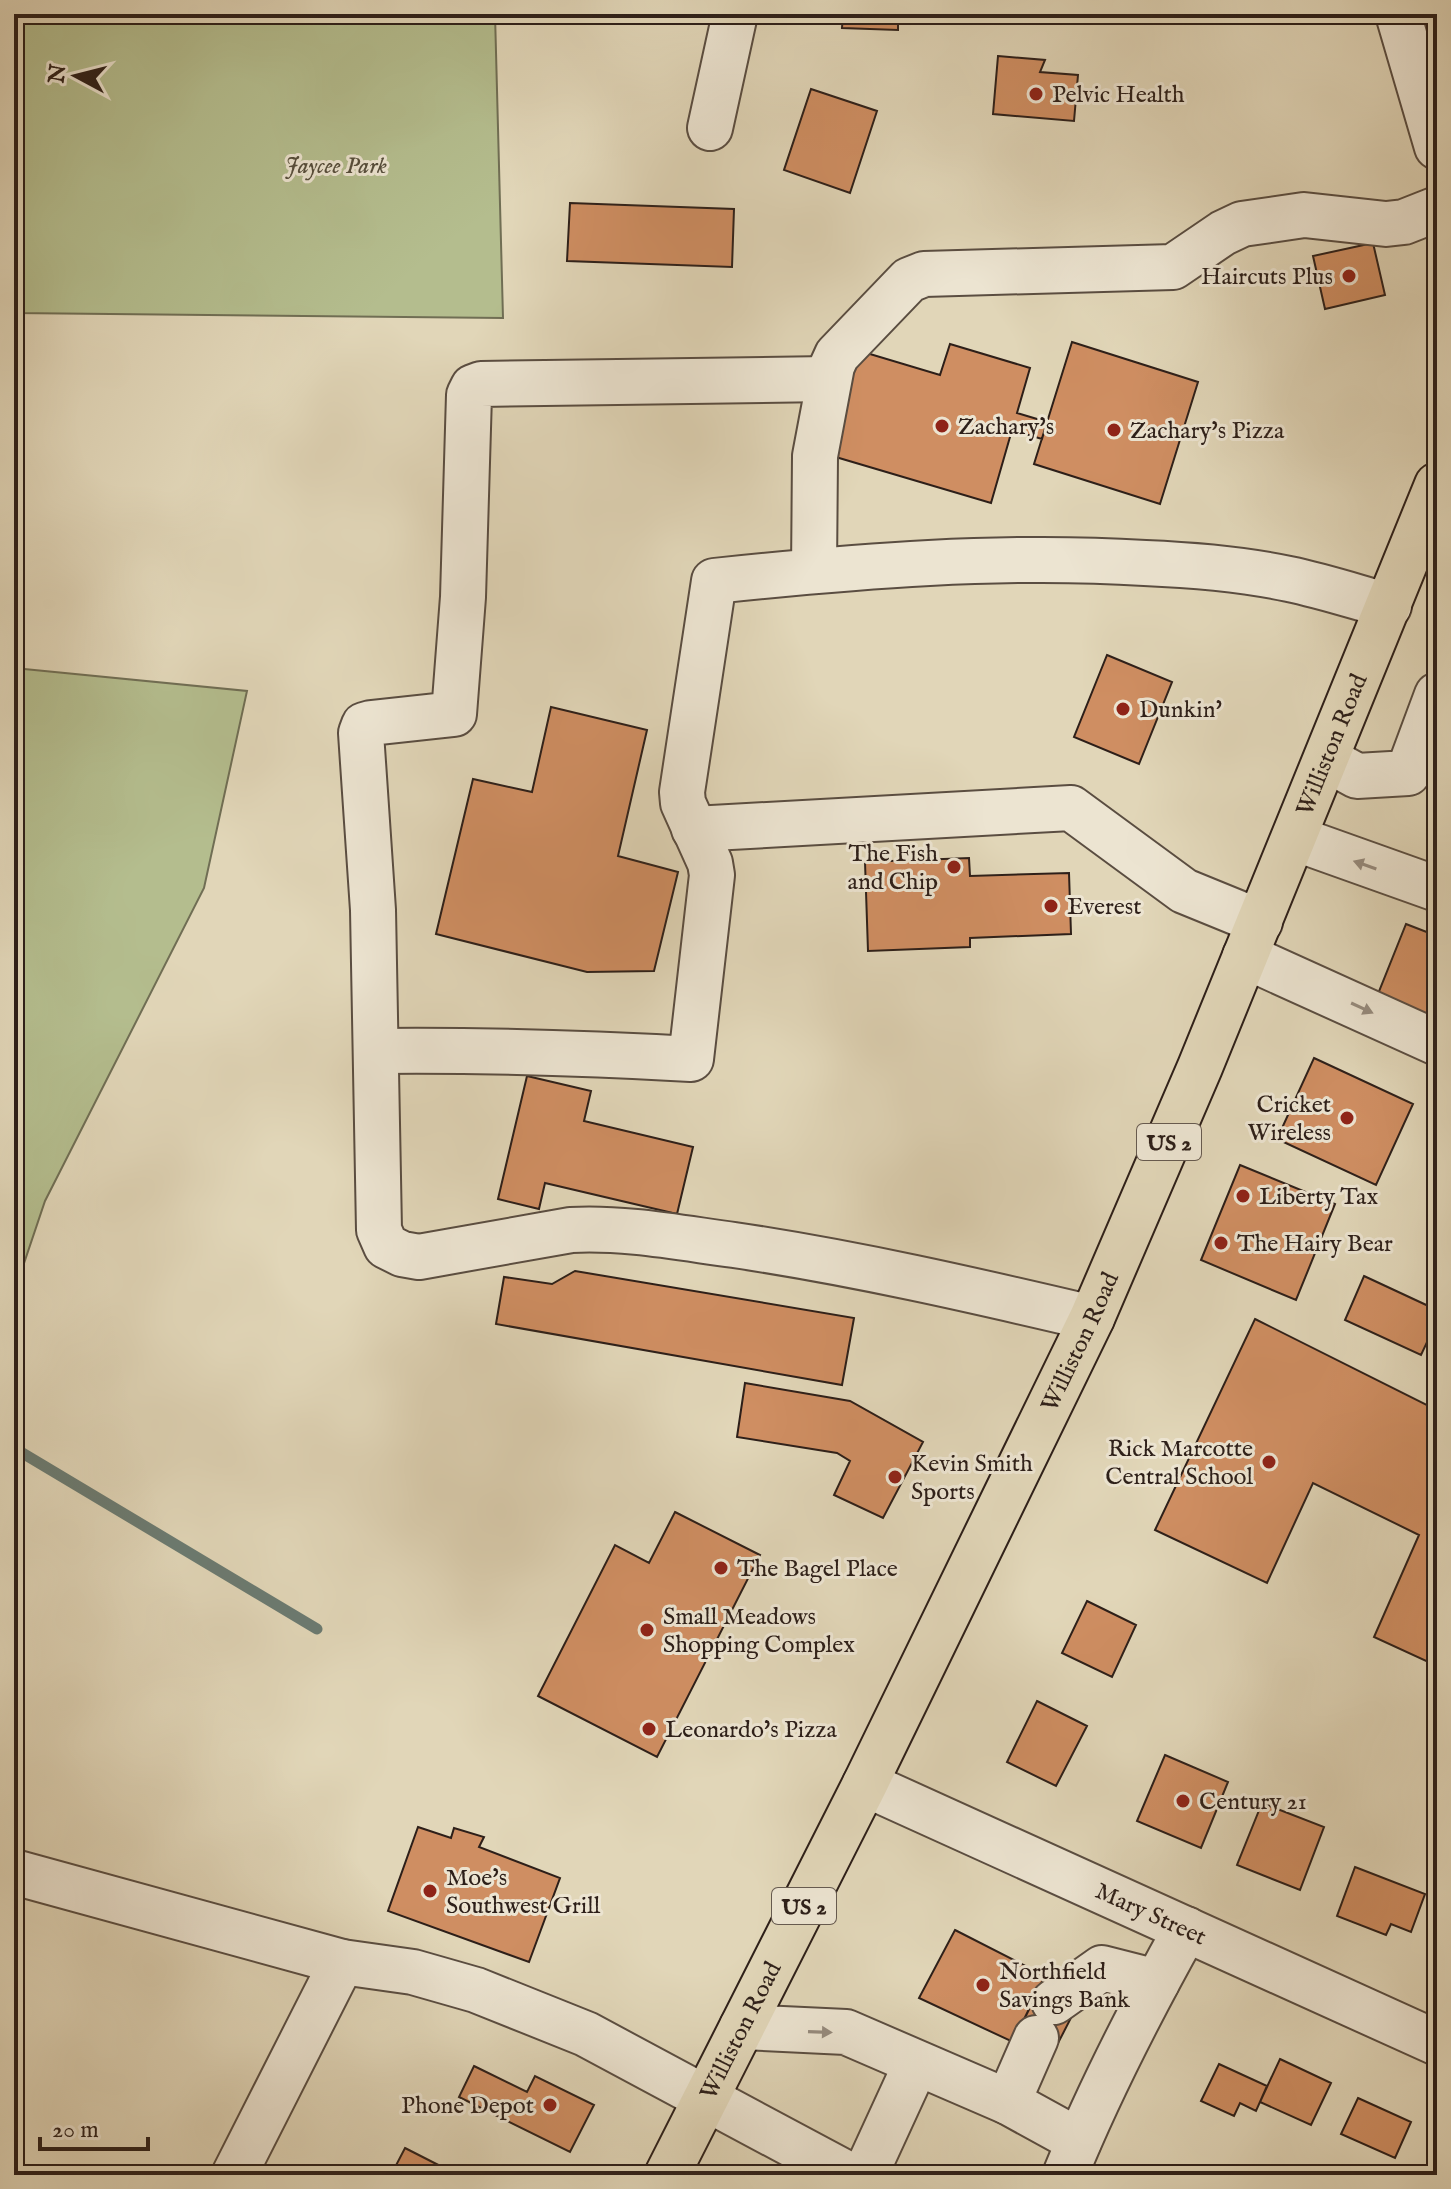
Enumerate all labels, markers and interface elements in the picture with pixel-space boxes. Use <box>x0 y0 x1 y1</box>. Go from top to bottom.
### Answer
north arrow <box>36 36 116 116</box>
text: N <box>43 63 73 86</box>
place label: Pelvic Health <box>1052 80 1185 111</box>
marker: Pelvic Health <box>1027 85 1045 103</box>
park label: Jaycee Park <box>285 151 387 182</box>
place label: Haircuts Plus <box>1201 262 1333 293</box>
marker: Haircuts Plus <box>1340 267 1358 285</box>
place label: Zachary's <box>958 412 1054 443</box>
place label: Zachary's Pizza <box>1130 416 1285 447</box>
marker: Zachary's <box>933 417 951 435</box>
marker: Zachary's Pizza <box>1105 421 1123 439</box>
street label: Williston Road <box>1290 669 1376 821</box>
place label: Dunkin' <box>1139 695 1222 726</box>
marker: Dunkin' <box>1114 700 1132 718</box>
place label: The Fish and Chip <box>848 839 938 898</box>
marker: The Fish and Chip <box>945 858 963 876</box>
one-way arrow <box>1353 858 1377 870</box>
place label: Everest <box>1067 892 1141 923</box>
marker: Everest <box>1042 897 1060 915</box>
one-way arrow <box>1350 1001 1373 1015</box>
place label: Cricket Wireless <box>1248 1090 1331 1149</box>
marker: Cricket Wireless <box>1338 1109 1356 1127</box>
road number: US 2 <box>1137 1124 1201 1160</box>
place label: Liberty Tax <box>1259 1182 1378 1213</box>
marker: Liberty Tax <box>1234 1187 1252 1205</box>
place label: The Hairy Bear <box>1237 1229 1393 1260</box>
marker: The Hairy Bear <box>1212 1234 1230 1252</box>
street label: Williston Road <box>1035 1268 1127 1417</box>
place label: Rick Marcotte Central School <box>1105 1434 1253 1493</box>
place label: Kevin Smith Sports <box>911 1449 1033 1508</box>
marker: Rick Marcotte Central School <box>1260 1453 1278 1471</box>
marker: Kevin Smith Sports <box>886 1468 904 1486</box>
place label: The Bagel Place <box>737 1554 898 1585</box>
marker: The Bagel Place <box>712 1559 730 1577</box>
place label: Small Meadows Shopping Complex <box>663 1602 855 1661</box>
marker: Small Meadows Shopping Complex <box>638 1621 656 1639</box>
place label: Leonardo's Pizza <box>665 1715 837 1746</box>
marker: Leonardo's Pizza <box>640 1720 658 1738</box>
place label: Century 21 <box>1199 1787 1307 1818</box>
marker: Century 21 <box>1174 1792 1192 1810</box>
place label: Moe's Southwest Grill <box>446 1863 601 1922</box>
street label: Mary Street <box>1090 1876 1211 1953</box>
marker: Moe's Southwest Grill <box>421 1882 439 1900</box>
road number: US 2 <box>772 1888 836 1924</box>
street label: Williston Road <box>694 1957 789 2105</box>
place label: Northfield Savings Bank <box>999 1957 1130 2016</box>
marker: Northfield Savings Bank <box>974 1976 992 1994</box>
one-way arrow <box>808 2025 833 2038</box>
place label: Phone Depot <box>401 2091 534 2122</box>
marker: Phone Depot <box>541 2096 559 2114</box>
scale bar <box>40 2101 148 2151</box>
text: 20 m <box>52 2115 99 2146</box>

